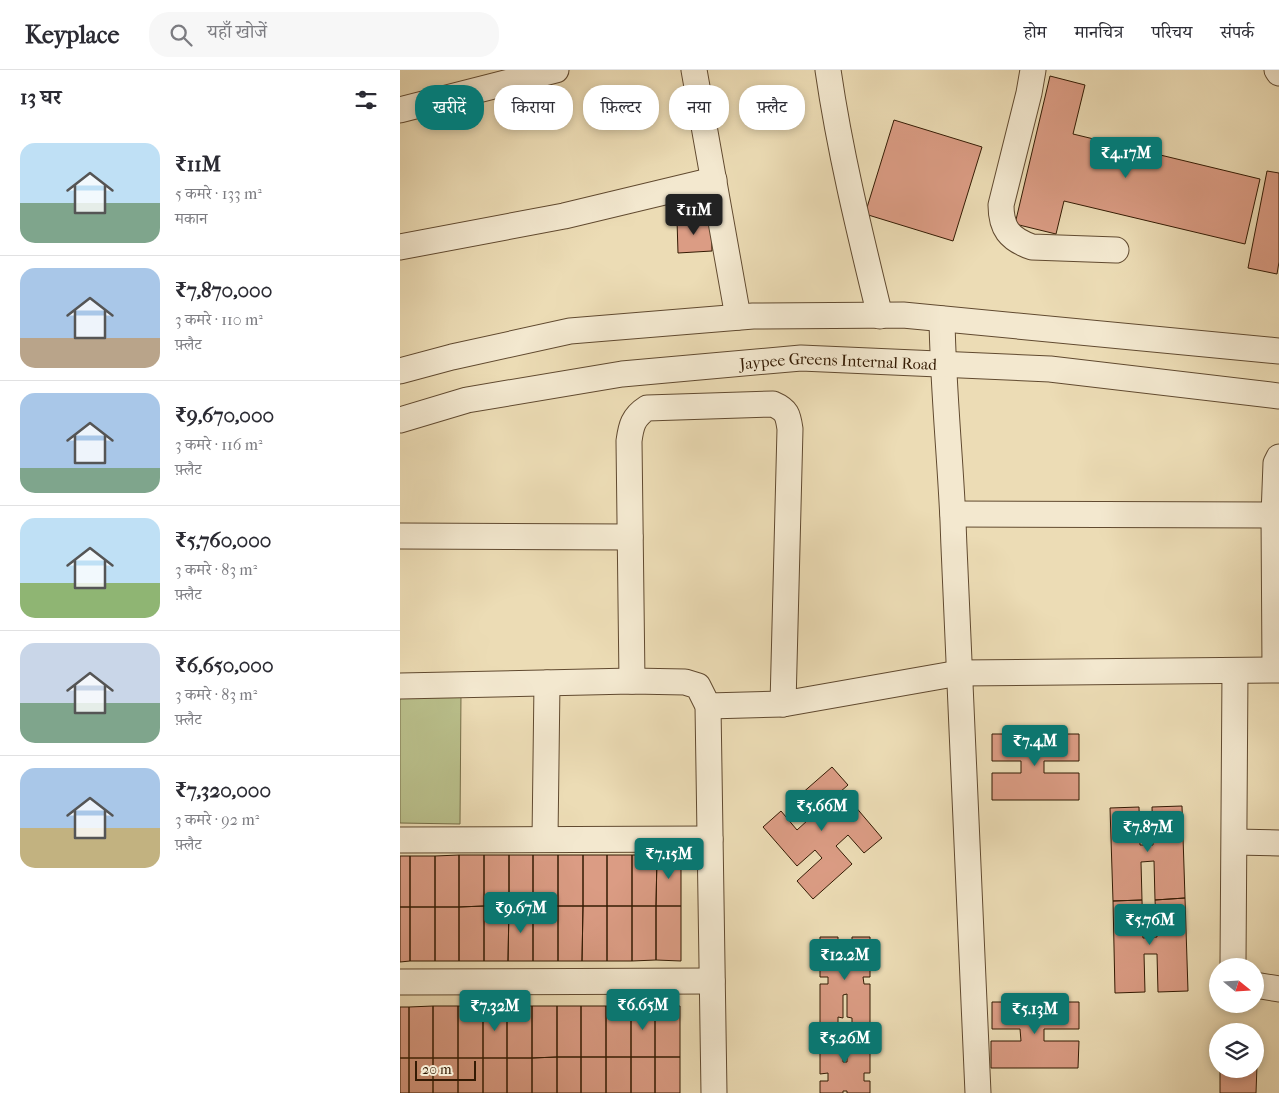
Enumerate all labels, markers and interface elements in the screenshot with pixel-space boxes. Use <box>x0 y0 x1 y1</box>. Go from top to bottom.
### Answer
search box <box>149 12 499 57</box>
text: Keyplace <box>25 21 119 49</box>
icon: search <box>167 21 195 49</box>
text: यहाँ खोजें <box>207 21 267 43</box>
text: होम <box>1024 22 1047 43</box>
text: मानचित्र <box>1075 22 1123 43</box>
text: परिचय <box>1151 22 1192 43</box>
text: संपर्क <box>1220 22 1254 43</box>
text: 13 घर <box>20 85 61 109</box>
chip: खरीदें <box>415 85 484 130</box>
chip: किराया <box>494 85 573 130</box>
chip: फ़िल्टर <box>583 85 659 130</box>
chip: नया <box>669 85 729 130</box>
chip: फ़्लैट <box>739 85 805 130</box>
icon: filters <box>352 86 380 114</box>
pin: ₹4.17M <box>1085 136 1167 179</box>
text: ₹4.17M <box>1101 143 1151 162</box>
text: ₹11M <box>175 152 221 176</box>
icon: home <box>60 163 120 223</box>
text: 5 कमरे · 133 m² <box>175 184 262 203</box>
pin: ₹11M <box>664 194 724 236</box>
text: ₹11M <box>676 200 712 219</box>
text: मकान <box>175 209 207 228</box>
text: ₹7,870,000 <box>175 278 272 302</box>
icon: home <box>60 288 120 348</box>
text: 3 कमरे · 110 m² <box>175 310 263 329</box>
text: फ़्लैट <box>175 335 202 354</box>
street label: Jaypee Greens Internal Road <box>737 348 938 374</box>
text: ₹9,670,000 <box>175 403 274 427</box>
icon: home <box>60 413 120 473</box>
text: 3 कमरे · 116 m² <box>175 435 263 454</box>
text: फ़्लैट <box>175 460 202 479</box>
text: ₹5,760,000 <box>175 528 271 552</box>
icon: home <box>60 538 120 598</box>
text: 3 कमरे · 83 m² <box>175 560 257 579</box>
text: फ़्लैट <box>175 585 202 604</box>
text: ₹6,650,000 <box>175 653 274 677</box>
icon: home <box>60 663 120 723</box>
text: 3 कमरे · 83 m² <box>175 685 257 704</box>
text: फ़्लैट <box>175 710 202 729</box>
pin: ₹7.4M <box>1000 724 1070 767</box>
text: ₹7.4M <box>1013 731 1057 750</box>
text: ₹7,320,000 <box>175 778 271 802</box>
icon: home <box>60 788 120 848</box>
pin: ₹5.66M <box>781 790 863 832</box>
text: ₹5.66M <box>796 796 848 815</box>
text: 3 कमरे · 92 m² <box>175 810 259 829</box>
pin: ₹7.87M <box>1107 810 1189 853</box>
text: ₹7.87M <box>1123 817 1173 836</box>
text: फ़्लैट <box>175 835 202 854</box>
pin: ₹7.15M <box>628 838 710 880</box>
text: ₹7.15M <box>646 844 692 863</box>
pin: ₹9.67M <box>480 892 562 934</box>
text: ₹9.67M <box>495 898 547 917</box>
pin: ₹5.76M <box>1109 904 1191 946</box>
text: ₹5.76M <box>1125 910 1175 929</box>
pin: ₹12.2M <box>804 938 886 981</box>
text: ₹12.2M <box>821 945 869 964</box>
north arrow <box>1209 958 1264 1012</box>
map controls <box>1209 958 1264 1078</box>
pin: ₹6.65M <box>602 988 684 1031</box>
pin: ₹7.32M <box>454 990 536 1032</box>
pin: ₹5.13M <box>994 992 1076 1035</box>
text: ₹6.65M <box>617 995 669 1014</box>
text: ₹7.32M <box>470 996 520 1015</box>
text: ₹5.13M <box>1012 999 1058 1018</box>
pin: ₹5.26M <box>804 1022 886 1064</box>
button: layers <box>1209 1023 1264 1078</box>
text: ₹5.26M <box>820 1028 870 1047</box>
scale bar <box>415 1058 476 1081</box>
text: 20 m <box>422 1061 452 1078</box>

